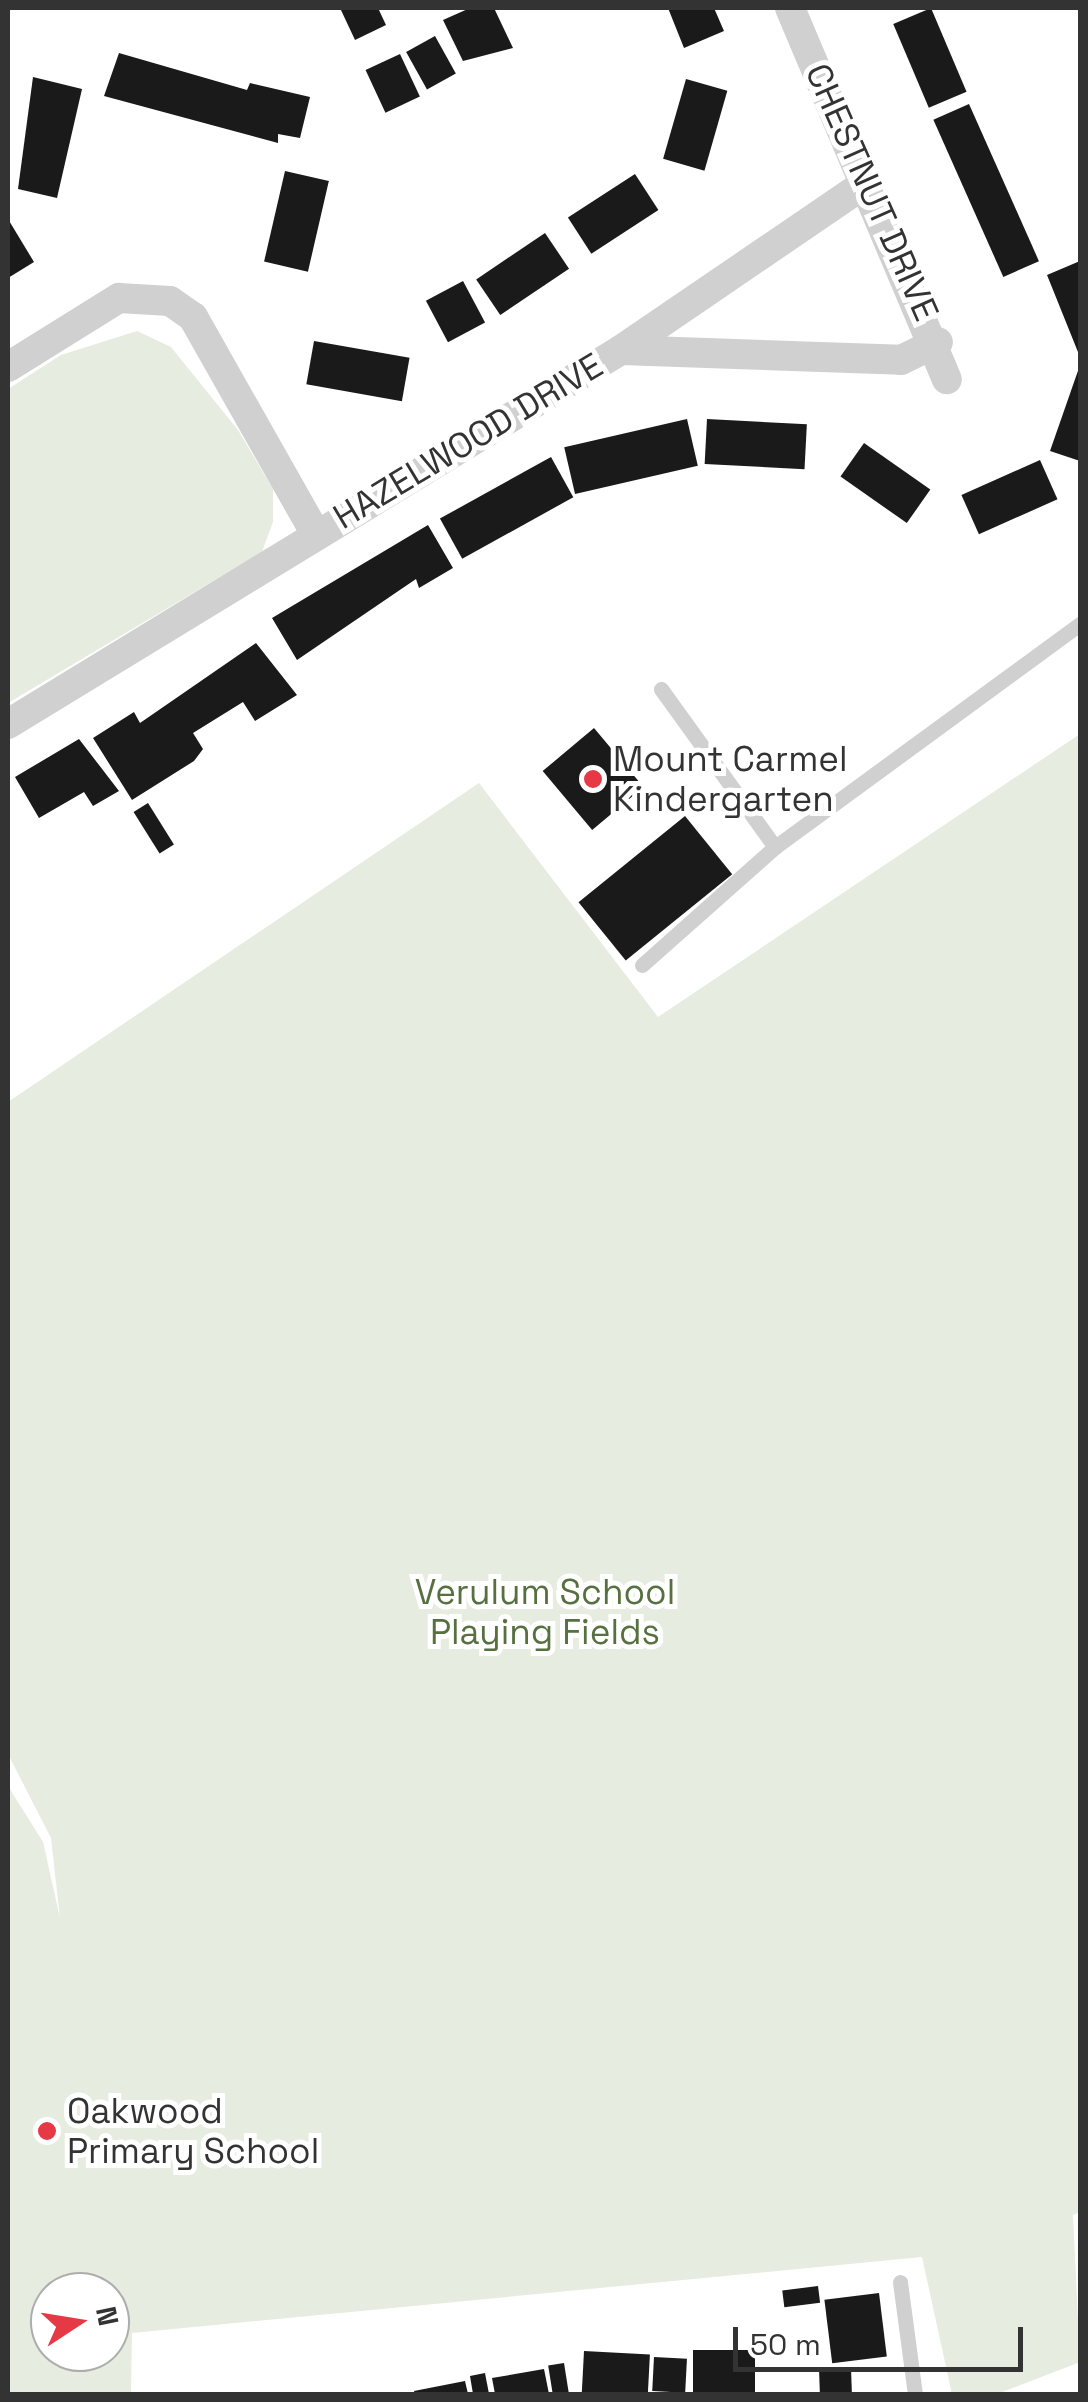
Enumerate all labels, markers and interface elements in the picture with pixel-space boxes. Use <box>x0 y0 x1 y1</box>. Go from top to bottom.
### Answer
street label: CHESTNUT DRIVE <box>796 57 948 327</box>
street label: HAZELWOOD DRIVE <box>326 344 610 538</box>
place label: Mount Carmel Kindergarten <box>613 738 848 820</box>
marker: Mount Carmel Kindergarten <box>582 768 604 790</box>
park label: Verulum School Playing Fields <box>415 1571 675 1653</box>
place label: Oakwood Primary School <box>67 2090 319 2172</box>
marker: Oakwood Primary School <box>36 2120 58 2142</box>
north arrow <box>30 2272 130 2372</box>
text: N <box>88 2303 127 2329</box>
scale bar <box>738 2307 1028 2369</box>
text: 50 m <box>750 2325 821 2364</box>

